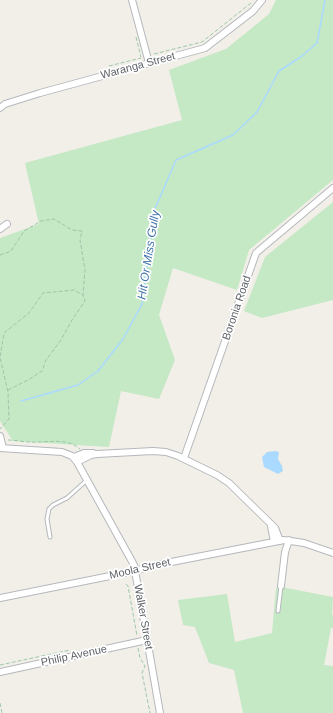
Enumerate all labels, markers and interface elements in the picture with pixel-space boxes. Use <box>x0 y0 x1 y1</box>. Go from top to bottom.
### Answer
street label: Waranga Street <box>99 50 177 82</box>
water label: Hit Or Miss Gully <box>135 209 163 301</box>
street label: Boronia Road <box>220 274 254 342</box>
street label: Moola Street <box>108 556 172 582</box>
street label: Walker Street <box>131 583 155 651</box>
street label: Philip Avenue <box>40 643 108 669</box>

